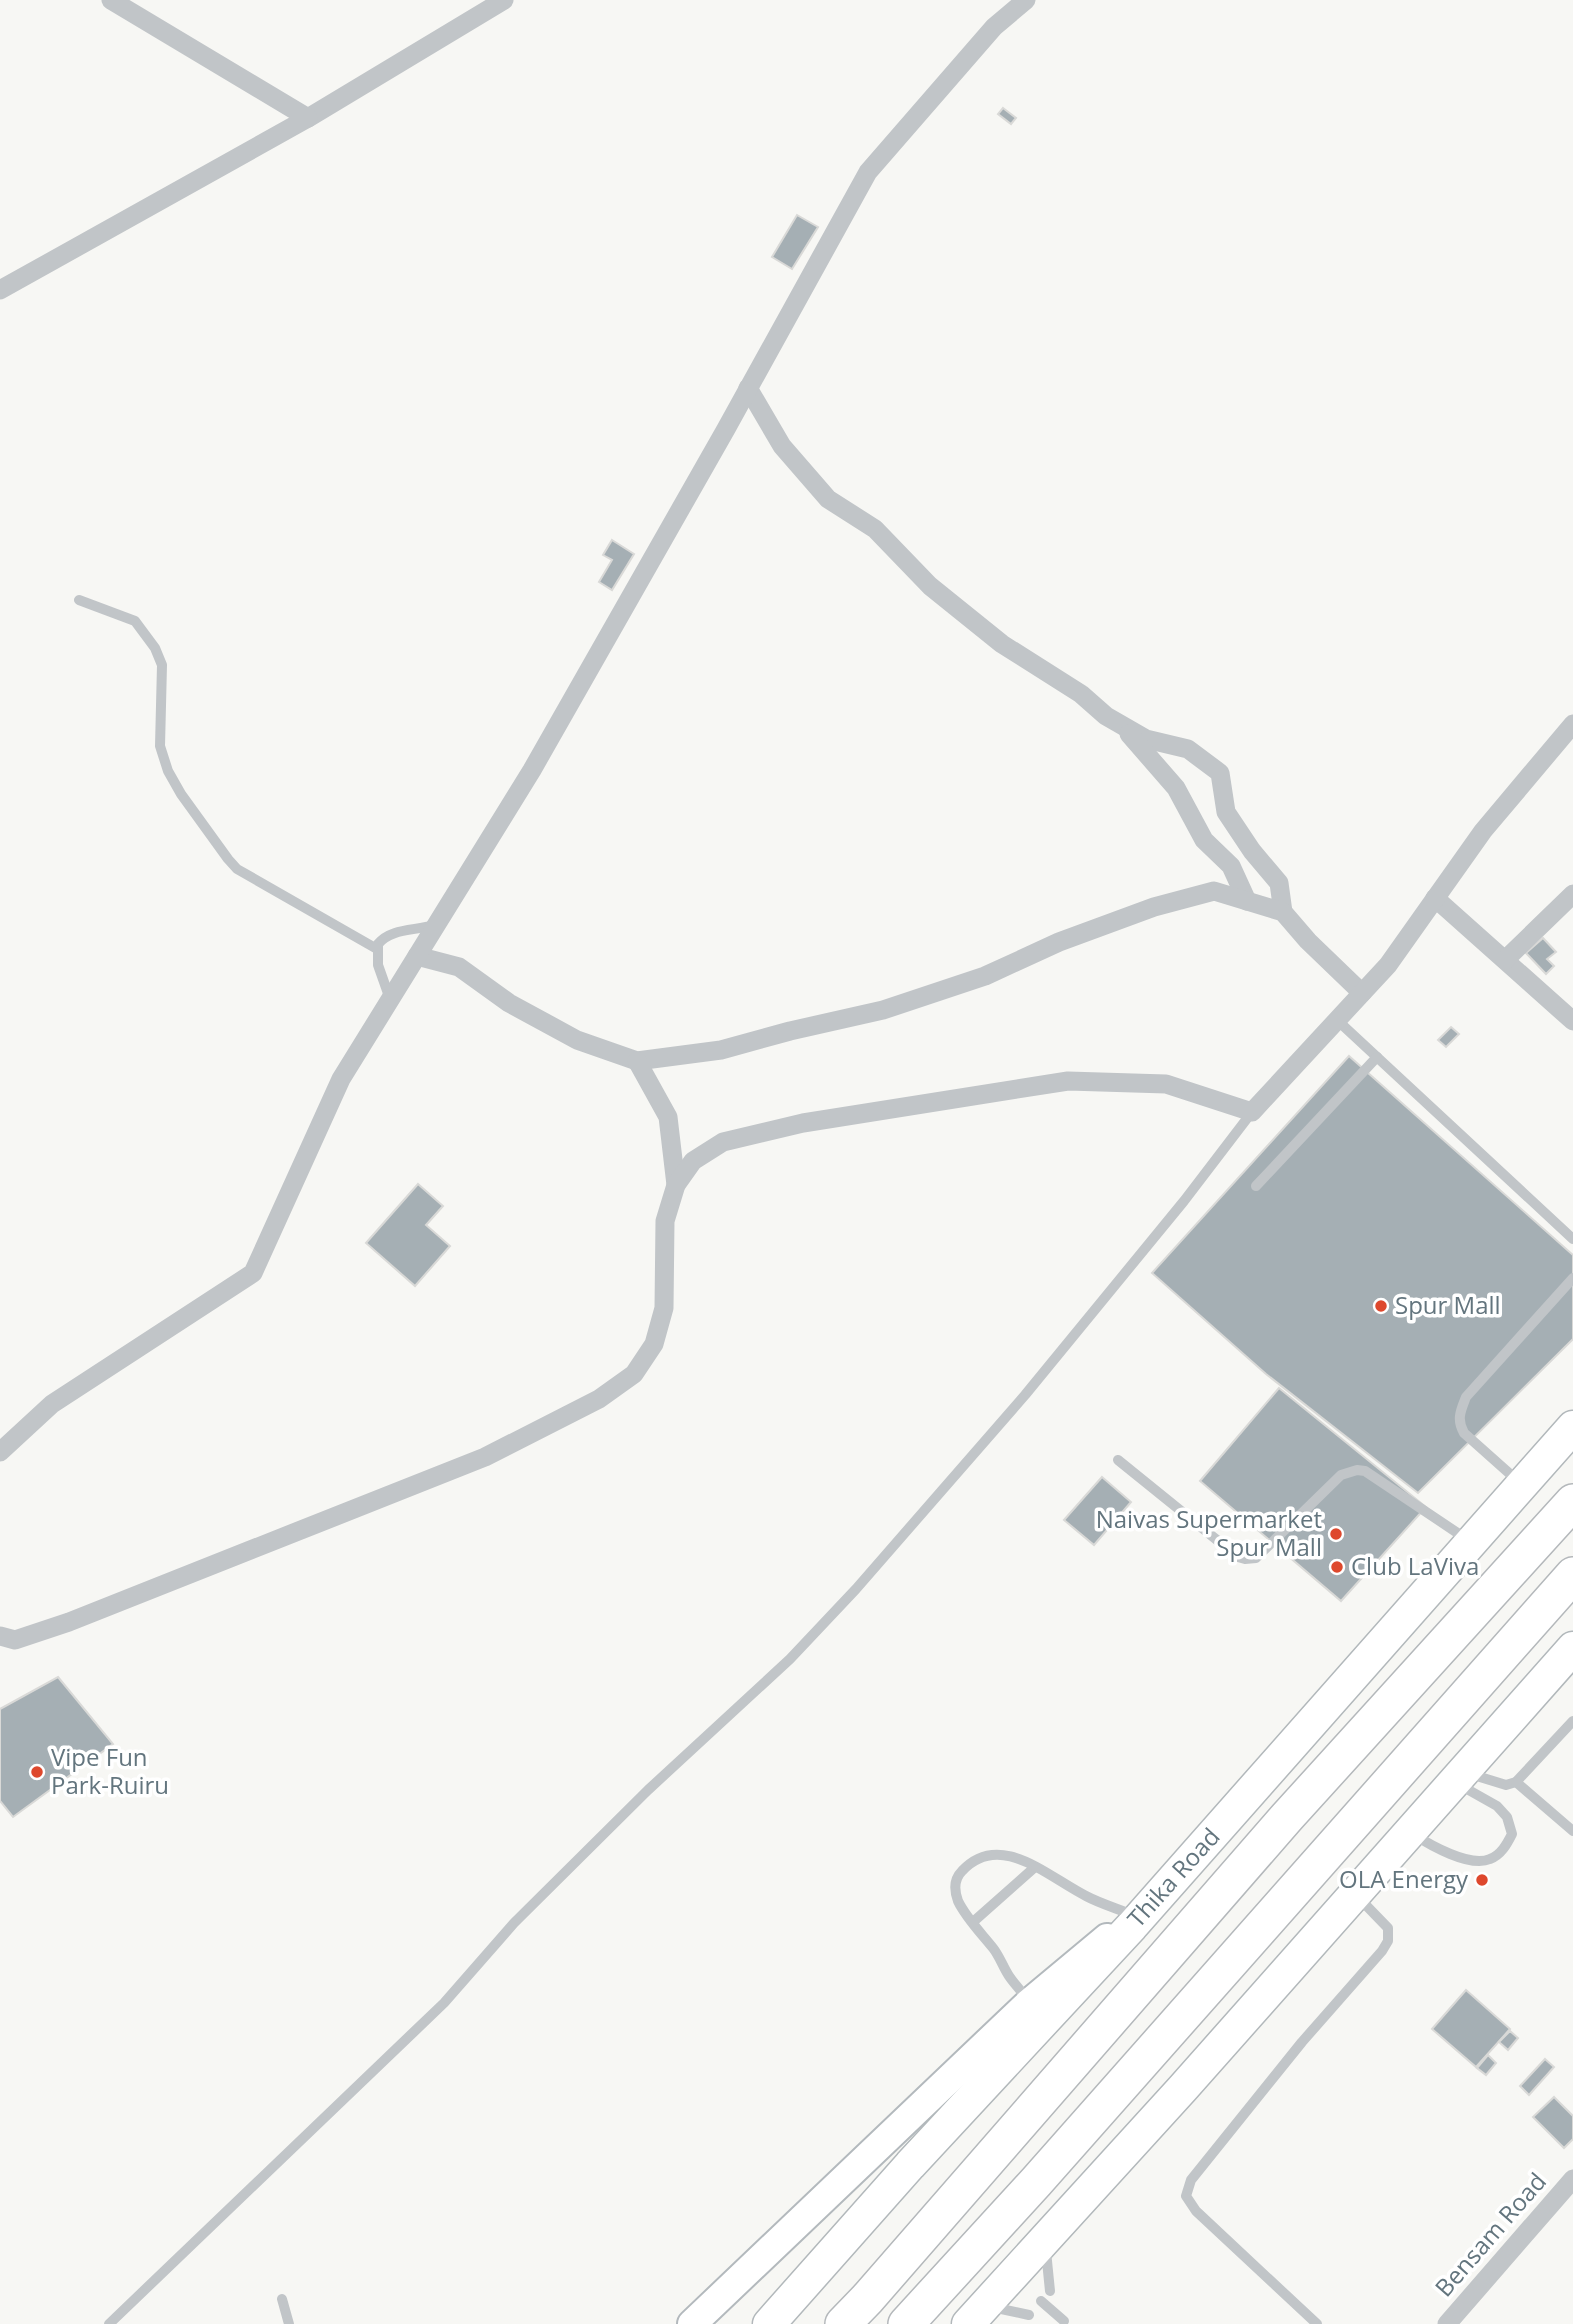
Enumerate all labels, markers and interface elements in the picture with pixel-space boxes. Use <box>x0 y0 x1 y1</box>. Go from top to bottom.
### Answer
place label: Spur Mall <box>1395 1288 1501 1321</box>
marker: Spur Mall <box>1373 1298 1389 1314</box>
place label: Naivas Supermarket Spur Mall <box>1096 1502 1322 1563</box>
marker: Naivas Supermarket Spur Mall <box>1328 1526 1344 1542</box>
place label: Club LaViva <box>1351 1549 1479 1582</box>
marker: Club LaViva <box>1329 1559 1345 1575</box>
place label: Vipe Fun Park-Ruiru <box>51 1740 169 1801</box>
marker: Vipe Fun Park-Ruiru <box>29 1764 45 1780</box>
street label: Thika Road <box>1119 1820 1226 1934</box>
place label: OLA Energy <box>1339 1862 1469 1895</box>
marker: OLA Energy <box>1474 1872 1490 1888</box>
street label: Bensam Road <box>1427 2165 1553 2303</box>

